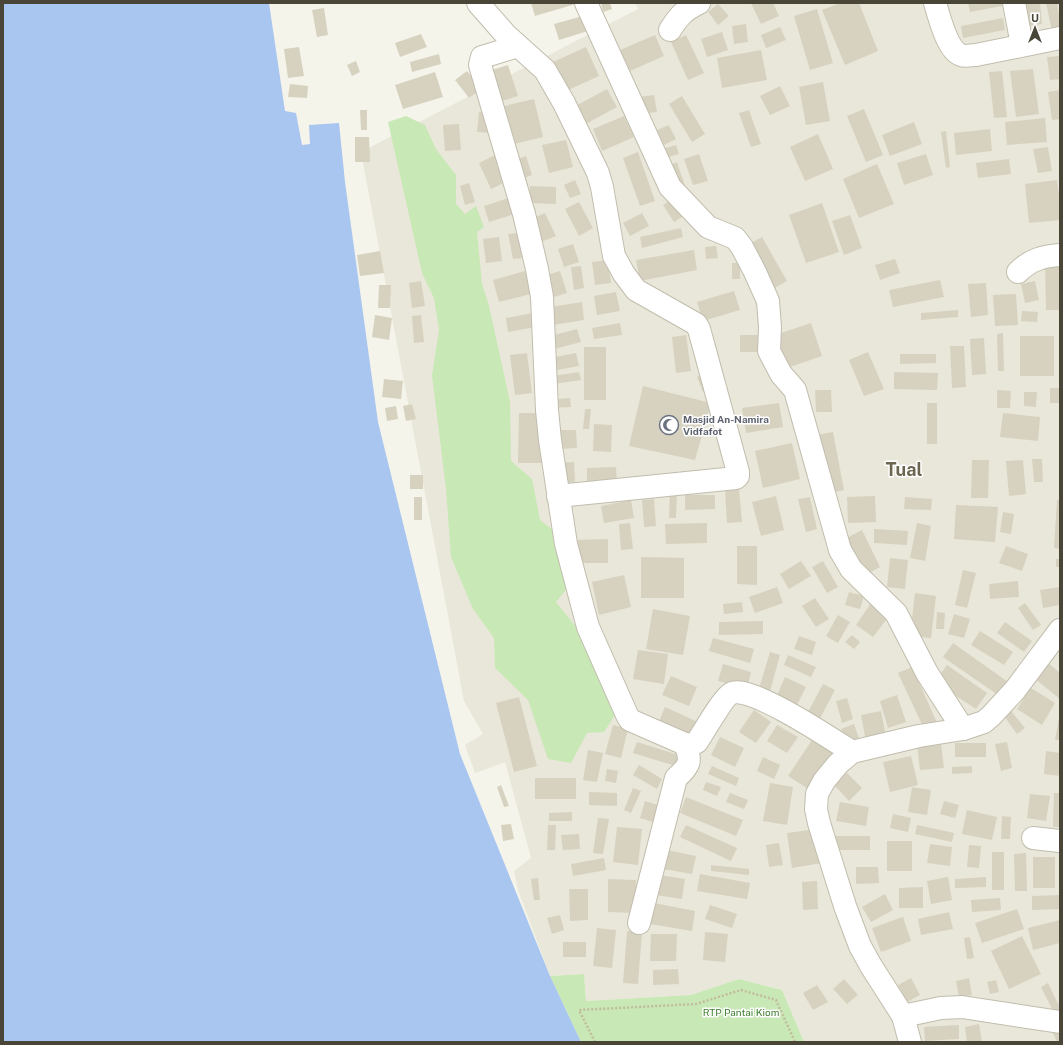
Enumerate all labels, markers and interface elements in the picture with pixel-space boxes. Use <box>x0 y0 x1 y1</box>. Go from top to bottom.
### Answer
north arrow <box>1015 8 1055 48</box>
text: U <box>1031 12 1039 24</box>
place label: Masjid An-Namira Vidfafot <box>683 413 769 437</box>
mosque icon: Masjid An-Namira Vidfafot <box>658 414 680 436</box>
district label: Tual <box>886 459 922 480</box>
park label: RTP Pantai Kiom <box>703 1006 779 1018</box>

